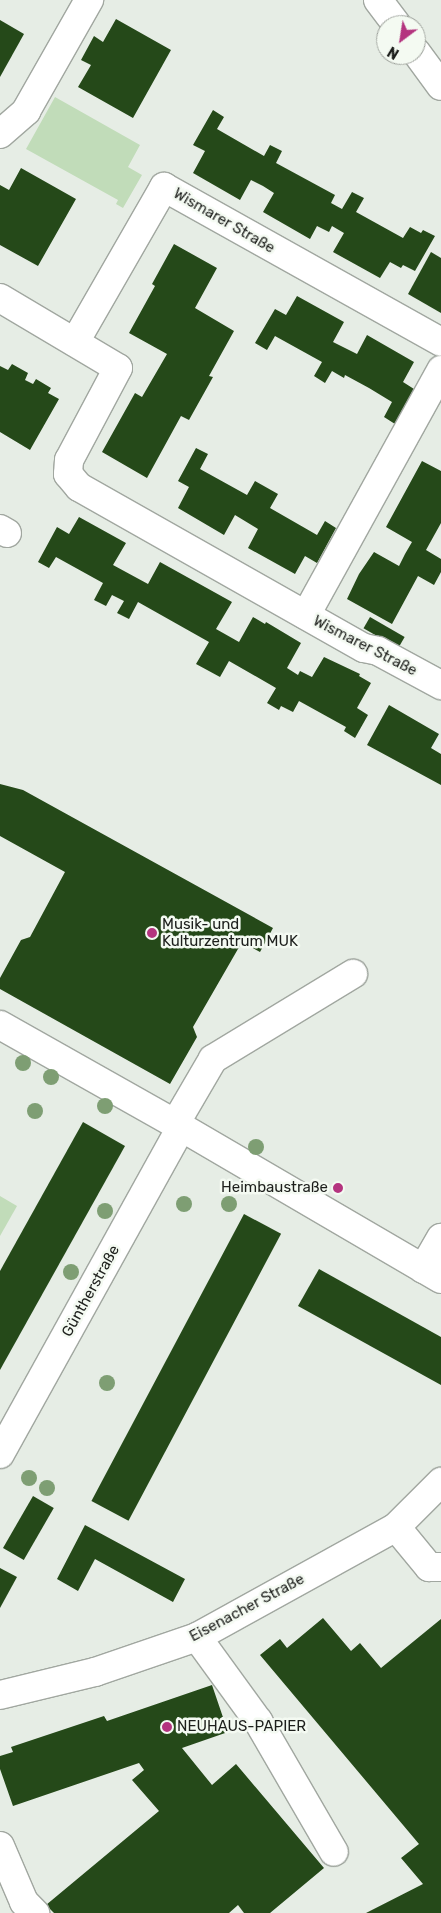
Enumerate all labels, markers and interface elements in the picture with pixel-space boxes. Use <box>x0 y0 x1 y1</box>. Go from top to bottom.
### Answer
north arrow <box>376 15 426 65</box>
text: N <box>385 43 402 62</box>
street label: Wismarer Straße <box>170 185 278 257</box>
street label: Wismarer Straße <box>310 612 420 680</box>
place label: Musik- und Kulturzentrum MUK <box>162 915 298 950</box>
marker: Musik- und Kulturzentrum MUK <box>146 927 158 939</box>
place label: Heimbaustraße <box>221 1179 328 1197</box>
marker: Heimbaustraße <box>332 1182 344 1194</box>
street label: Güntherstraße <box>58 1242 124 1340</box>
street label: Eisenacher Straße <box>186 1570 308 1646</box>
place label: NEUHAUS-PAPIER <box>177 1718 306 1736</box>
marker: NEUHAUS-PAPIER <box>161 1721 173 1733</box>

